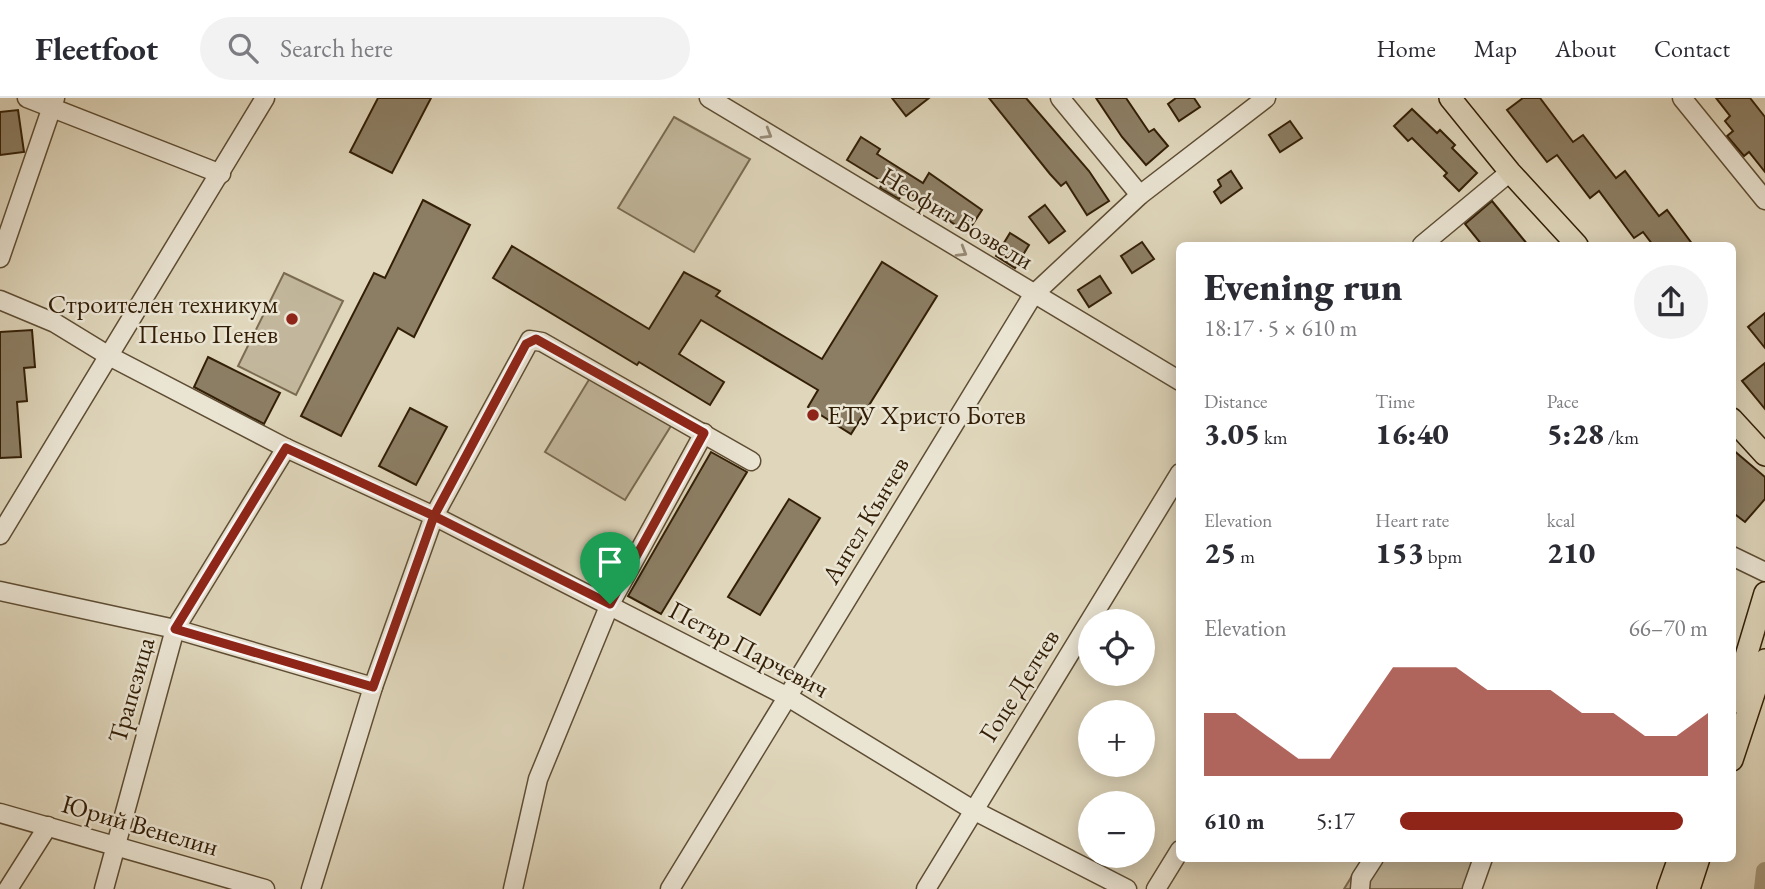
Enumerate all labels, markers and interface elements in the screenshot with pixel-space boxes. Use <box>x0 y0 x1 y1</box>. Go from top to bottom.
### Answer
search box <box>200 17 690 80</box>
text: Fleetfoot <box>35 27 158 70</box>
icon: search <box>224 29 262 67</box>
text: Search here <box>280 31 393 65</box>
text: Home <box>1376 33 1436 64</box>
text: Map <box>1474 33 1517 64</box>
text: About <box>1555 33 1616 64</box>
text: Contact <box>1654 33 1730 64</box>
one-way arrow <box>760 125 773 138</box>
street label: Неофит Бозвели <box>874 159 1040 277</box>
one-way arrow <box>954 244 967 257</box>
text: Evening run <box>1204 262 1402 311</box>
button: share <box>1634 265 1708 339</box>
place label: Строителен техникум Пеньо Пенев <box>48 287 278 351</box>
marker: Строителен техникум Пеньо Пенев <box>284 311 300 327</box>
text: 18:17 · 5 × 610 m <box>1204 313 1357 343</box>
text: Distance <box>1204 389 1267 414</box>
text: Time <box>1375 389 1415 414</box>
text: Pace <box>1547 389 1579 414</box>
place label: ЕТУ Христо Ботев <box>827 398 1026 432</box>
marker: ЕТУ Христо Ботев <box>805 407 821 423</box>
text: 3.05 <box>1204 414 1260 453</box>
text: 16:40 <box>1375 414 1449 453</box>
text: 5:28 <box>1547 414 1604 453</box>
text: km <box>1260 425 1288 450</box>
text: /km <box>1604 425 1639 450</box>
street label: Ангел Кънчев <box>813 450 916 591</box>
text: Elevation <box>1204 508 1272 533</box>
text: Heart rate <box>1375 508 1449 533</box>
text: kcal <box>1547 508 1575 533</box>
pin <box>580 532 640 604</box>
text: 25 <box>1204 533 1236 572</box>
text: 153 <box>1375 533 1424 572</box>
text: 210 <box>1547 533 1595 572</box>
icon: arrive <box>591 543 629 581</box>
text: m <box>1236 544 1255 569</box>
text: bpm <box>1424 544 1462 569</box>
street label: Петър Парчевич <box>663 593 835 706</box>
map controls <box>1078 609 1155 868</box>
button: locate <box>1078 609 1155 686</box>
text: Elevation <box>1204 613 1287 643</box>
text: 66–70 m <box>1629 613 1708 643</box>
street label: Гоце Делчев <box>971 622 1067 748</box>
street label: Трапезица <box>100 632 163 747</box>
button: + <box>1078 700 1155 777</box>
street label: Юрий Венелин <box>58 786 222 864</box>
button: − <box>1078 791 1155 868</box>
text: 610 m <box>1204 806 1265 836</box>
text: 5:17 <box>1316 806 1355 836</box>

